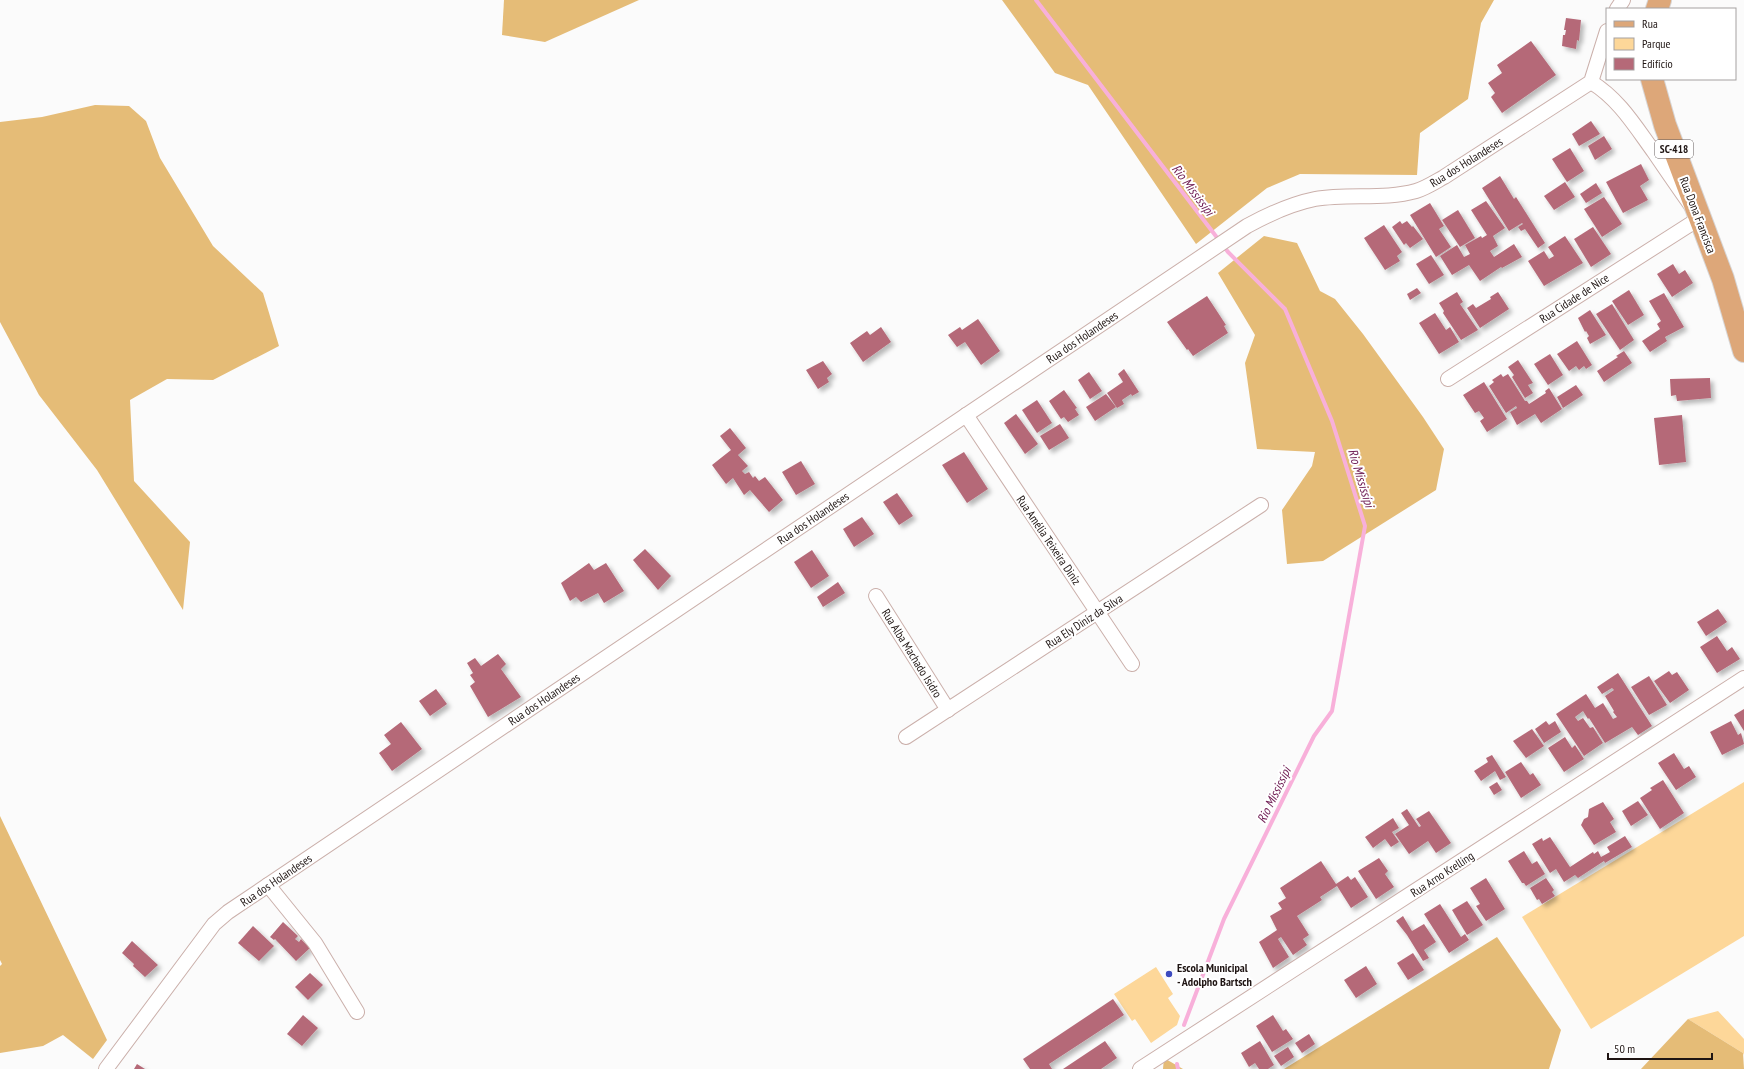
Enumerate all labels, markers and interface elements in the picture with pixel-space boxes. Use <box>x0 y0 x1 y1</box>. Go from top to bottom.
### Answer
legend <box>1606 8 1736 80</box>
text: Rua <box>1642 16 1658 31</box>
text: Parque <box>1642 36 1671 51</box>
text: Edifício <box>1642 56 1673 71</box>
street label: Rua dos Holandeses <box>1427 134 1505 190</box>
road number: SC-418 <box>1655 140 1693 158</box>
water label: Rio Mississípi <box>1168 161 1219 221</box>
street label: Rua Dona Francisca <box>1677 175 1720 256</box>
street label: Rua Cidade de Nice <box>1536 270 1612 326</box>
street label: Rua dos Holandeses <box>1043 308 1121 366</box>
water label: Rio Mississípi <box>1344 447 1379 511</box>
street label: Rua dos Holandeses <box>774 489 852 547</box>
street label: Rua Amélia Teixeira Diniz <box>1014 492 1084 588</box>
street label: Rua Ely Diniz da Silva <box>1043 590 1126 651</box>
street label: Rua Alba Machado Isidro <box>879 606 945 700</box>
street label: Rua dos Holandeses <box>505 670 583 728</box>
water label: Rio Mississípi <box>1253 762 1296 826</box>
street label: Rua Arno Krelling <box>1408 848 1476 900</box>
street label: Rua dos Holandeses <box>237 851 315 909</box>
place label: Escola Municipal - Adolpho Bartsch <box>1177 960 1252 989</box>
marker: Escola Municipal - Adolpho Bartsch <box>1164 969 1174 979</box>
scale bar <box>1608 1035 1712 1061</box>
text: 50 m <box>1614 1041 1635 1056</box>

